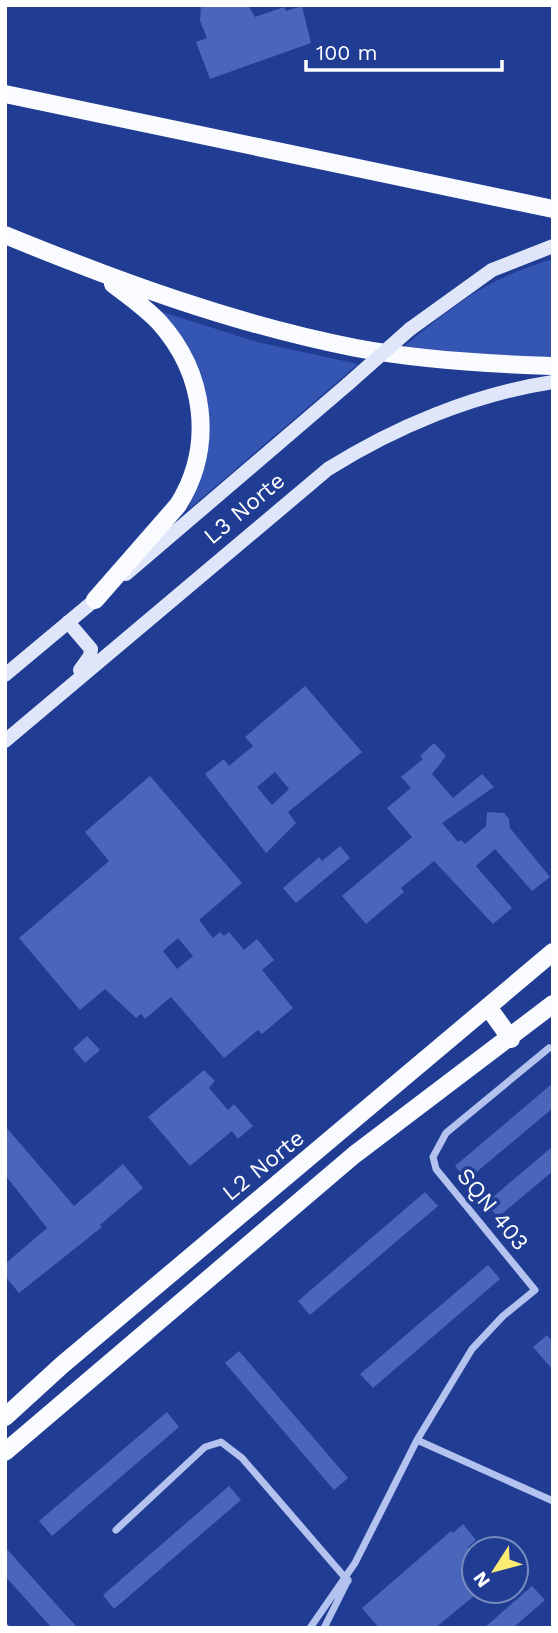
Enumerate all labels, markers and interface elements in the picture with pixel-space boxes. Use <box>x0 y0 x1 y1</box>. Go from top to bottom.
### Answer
scale bar <box>306 28 502 72</box>
text: 100 m <box>316 40 378 65</box>
street label: L3 Norte <box>198 467 290 550</box>
street label: L2 Norte <box>217 1124 310 1206</box>
street label: SQN 403 <box>451 1163 534 1256</box>
north arrow <box>460 1535 530 1605</box>
text: N <box>468 1567 495 1592</box>

